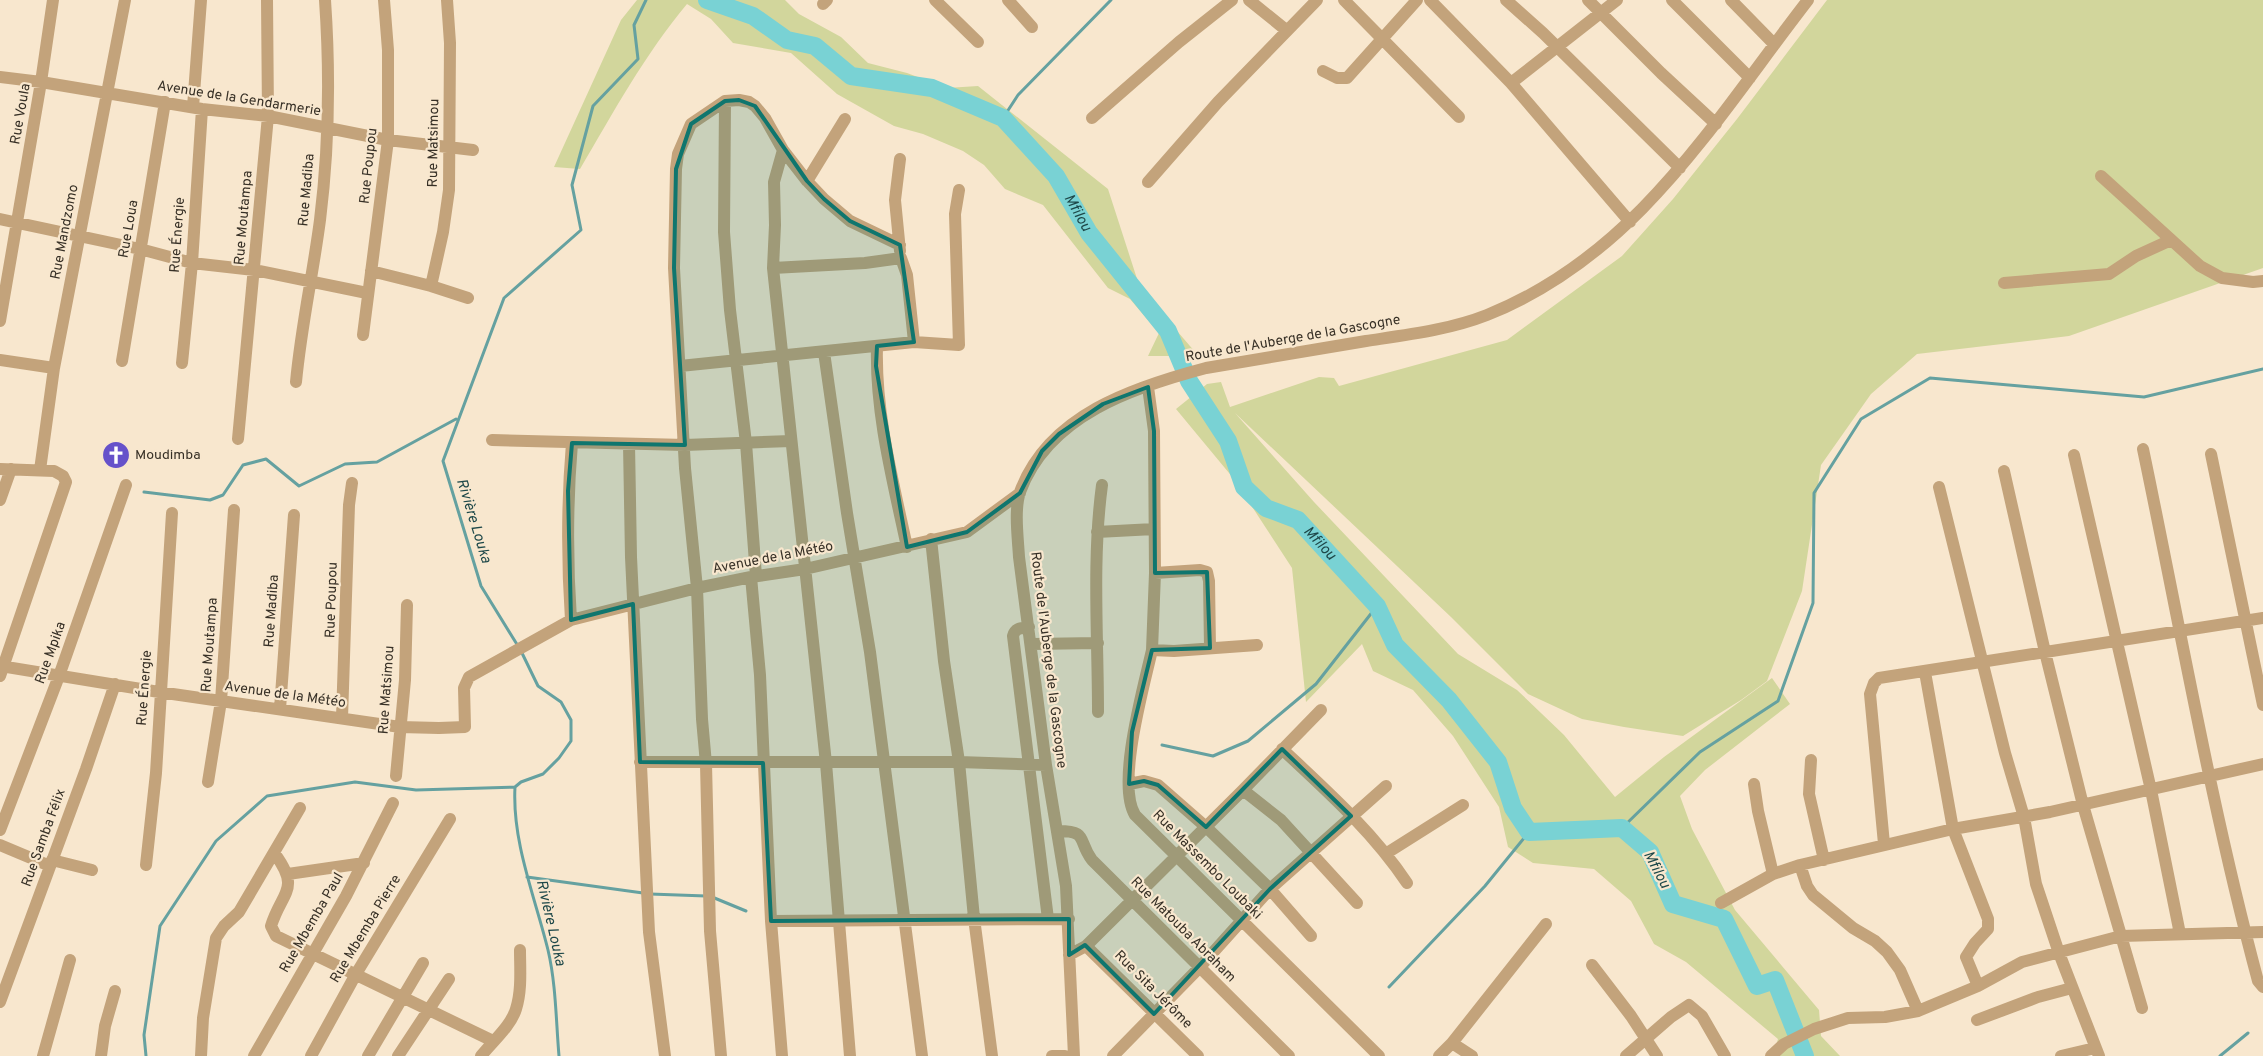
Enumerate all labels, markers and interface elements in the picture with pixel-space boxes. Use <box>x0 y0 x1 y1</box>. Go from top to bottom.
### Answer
street label: Avenue de la Gendarmerie <box>156 78 322 120</box>
street label: Rue Voula <box>7 82 35 146</box>
street label: Rue Matsimou <box>425 98 443 188</box>
street label: Rue Poupou <box>357 127 381 205</box>
street label: Rue Madiba <box>295 153 319 227</box>
street label: Rue Moutampa <box>231 170 257 266</box>
street label: Rue Mandzomo <box>47 183 83 281</box>
water label: Mfilou <box>1059 191 1096 236</box>
street label: Rue Énergie <box>166 196 189 273</box>
street label: Rue Loua <box>116 199 142 259</box>
street label: Route de l'Auberge de la Gascogne <box>1184 312 1402 366</box>
church icon: Moudimba <box>101 440 131 470</box>
place label: Moudimba <box>135 447 201 464</box>
water label: Rivière Louka <box>451 476 495 566</box>
water label: Mfilou <box>1299 522 1341 565</box>
street label: Avenue de la Météo <box>711 538 835 578</box>
street label: Route de l'Auberge de la Gascogne <box>1026 551 1070 769</box>
street label: Rue Poupou <box>322 562 342 638</box>
street label: Rue Madiba <box>261 574 283 648</box>
street label: Rue Moutampa <box>198 597 222 693</box>
street label: Rue Mpika <box>32 620 70 686</box>
street label: Rue Matsimou <box>375 645 399 735</box>
street label: Rue Énergie <box>133 649 156 726</box>
street label: Avenue de la Météo <box>223 678 347 712</box>
street label: Rue Samba Félix <box>18 787 70 889</box>
street label: Rue Massembo Loubaki <box>1149 807 1265 923</box>
water label: Mfilou <box>1638 848 1674 893</box>
street label: Rue Mbemba Paul <box>276 870 348 976</box>
street label: Rue Mbemba Pierre <box>327 872 405 986</box>
street label: Rue Matouba Abraham <box>1127 874 1239 986</box>
water label: Rivière Louka <box>531 878 569 968</box>
street label: Rue Sita Jérôme <box>1110 947 1196 1033</box>

